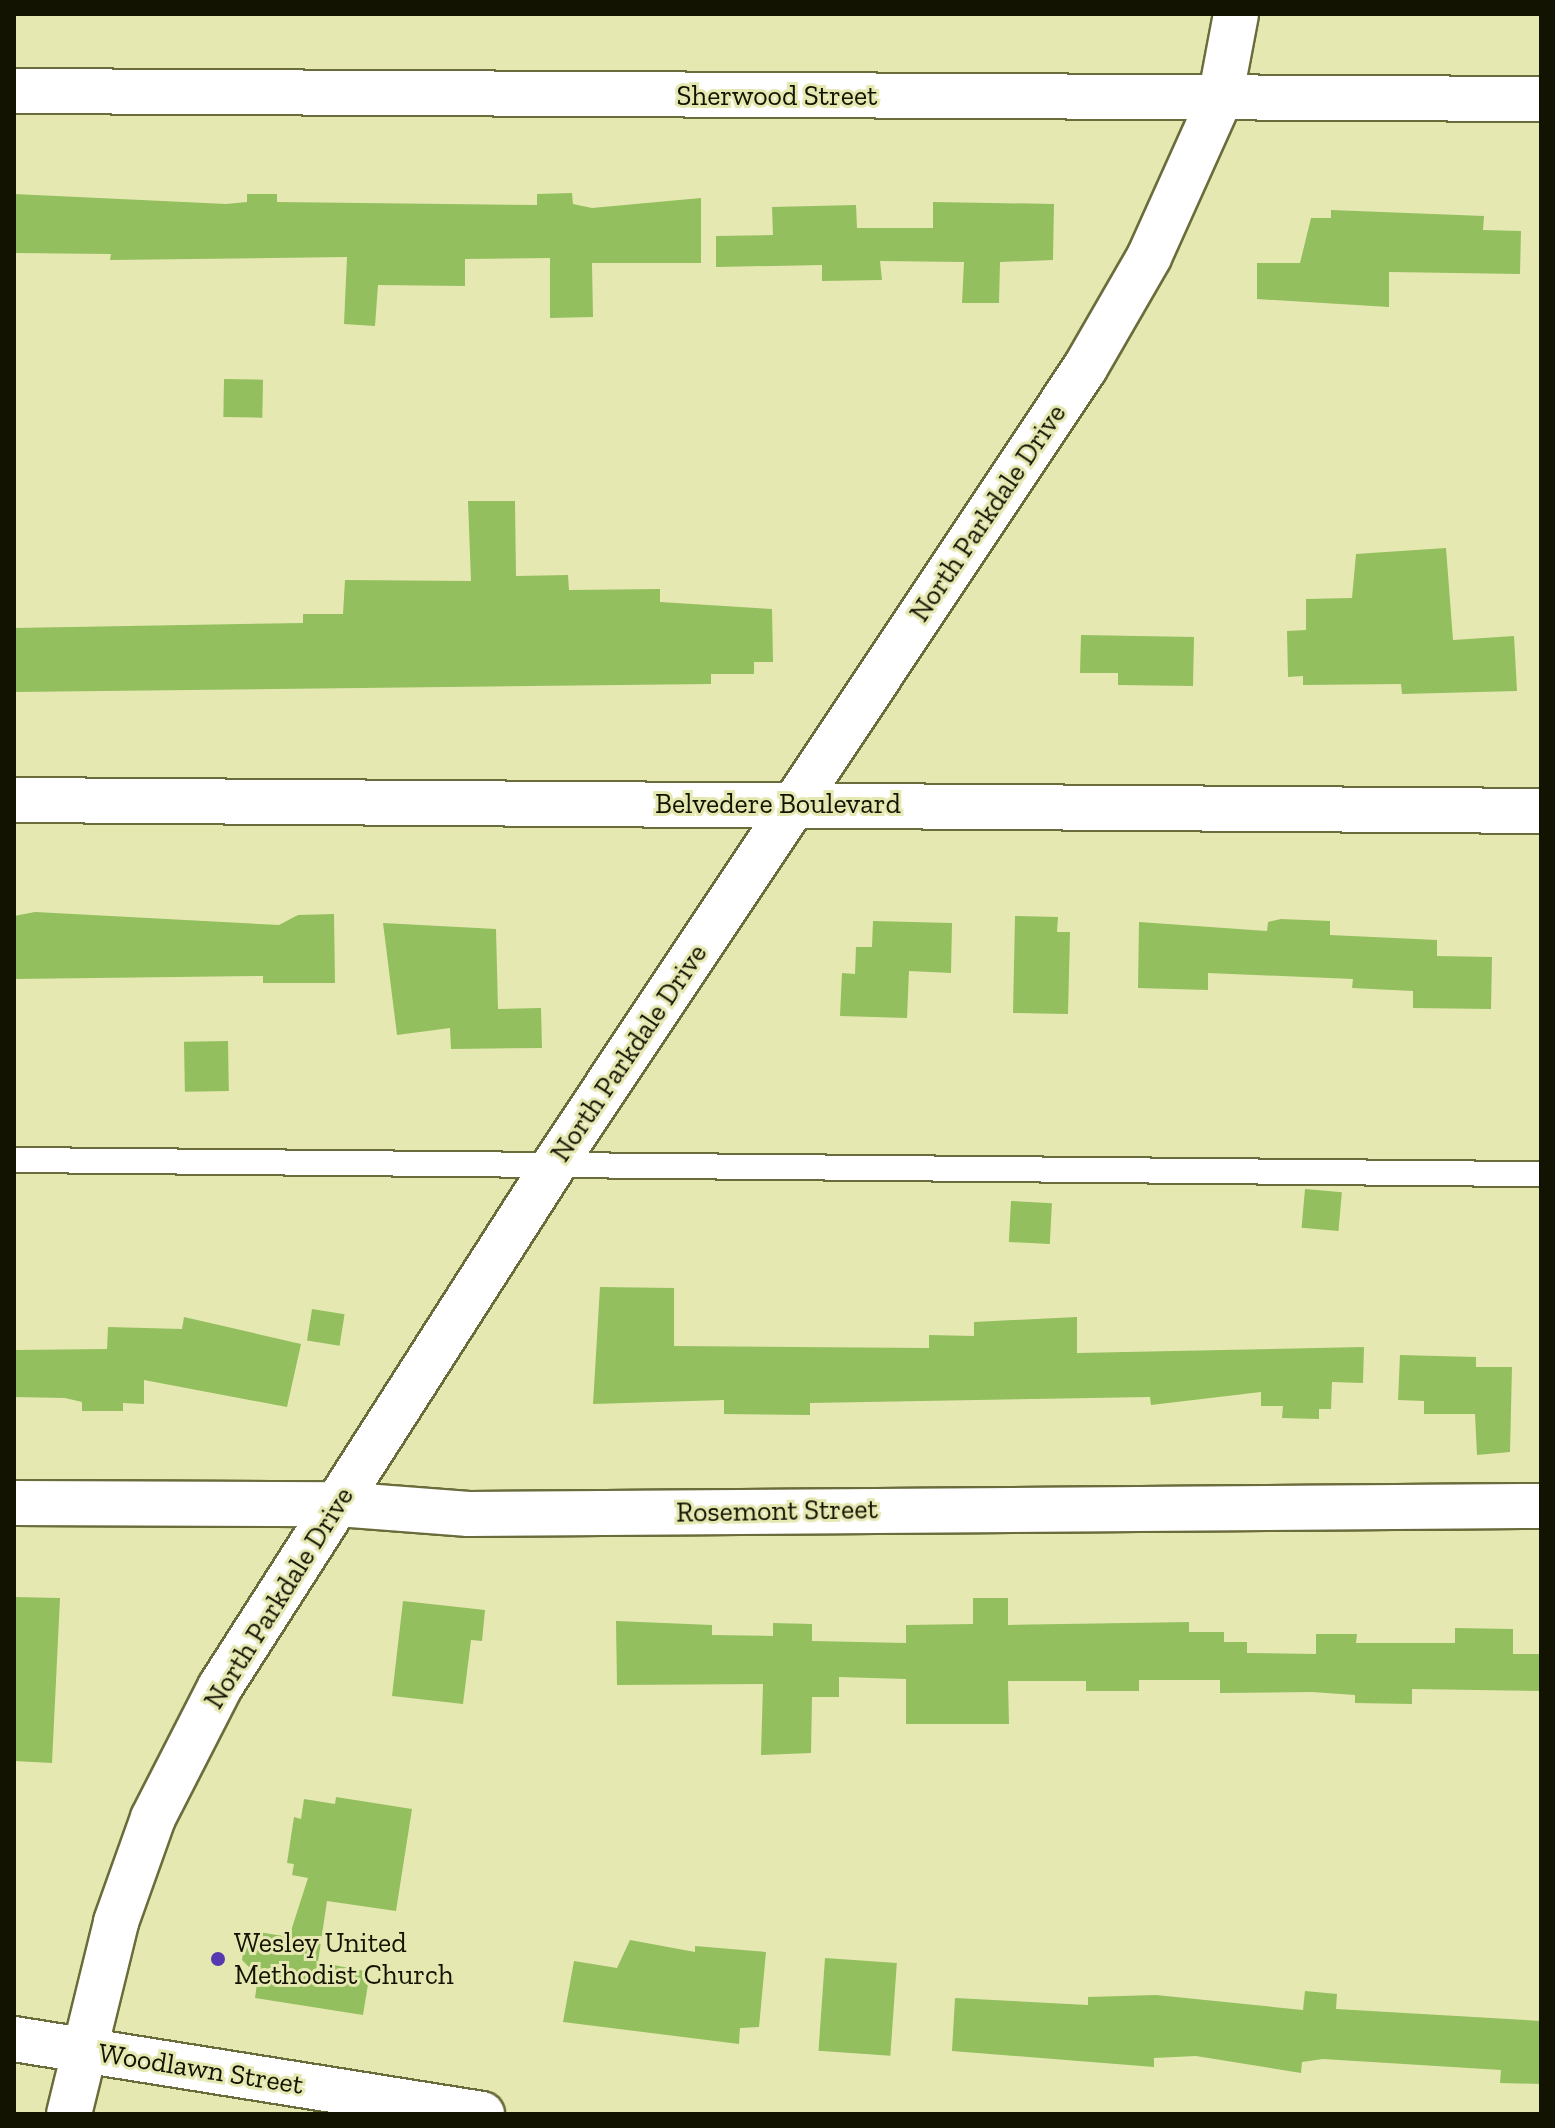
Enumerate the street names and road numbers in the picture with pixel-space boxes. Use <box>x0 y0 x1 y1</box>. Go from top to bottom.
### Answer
street label: Sherwood Street <box>677 79 877 113</box>
street label: North Parkdale Drive <box>903 398 1073 628</box>
street label: Belvedere Boulevard <box>655 787 901 821</box>
street label: North Parkdale Drive <box>544 938 714 1168</box>
street label: North Parkdale Drive <box>197 1481 361 1715</box>
street label: Rosemont Street <box>676 1492 878 1530</box>
street label: Woodlawn Street <box>96 2036 306 2102</box>

